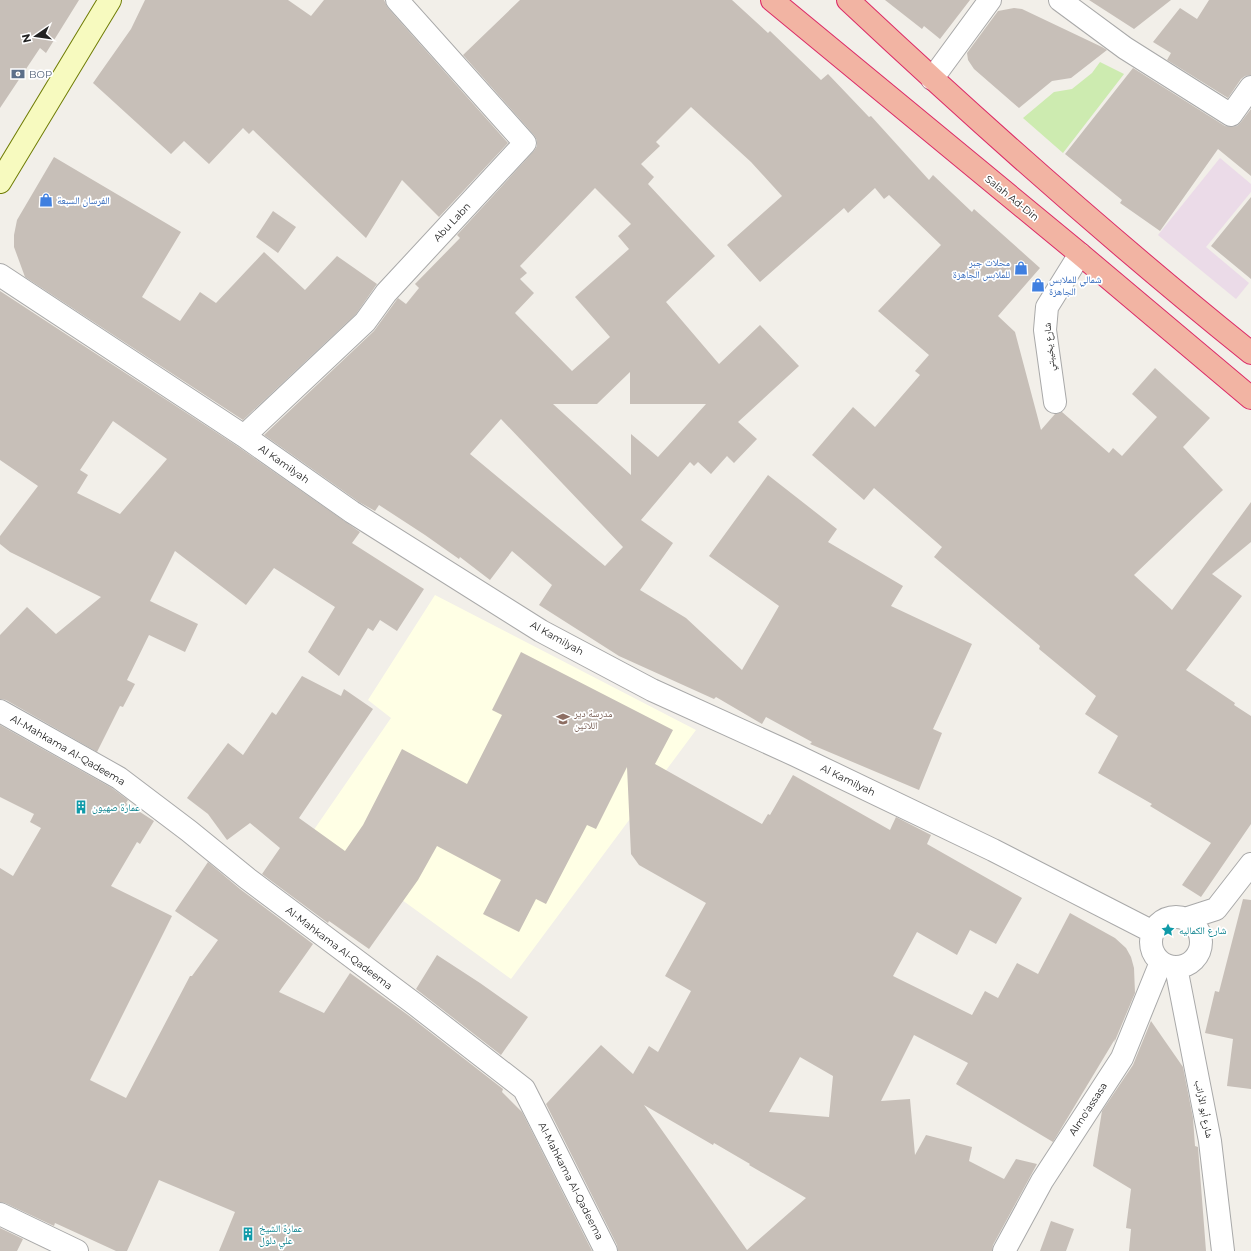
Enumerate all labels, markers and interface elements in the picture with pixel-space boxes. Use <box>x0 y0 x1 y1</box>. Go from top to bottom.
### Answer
north arrow <box>16 16 56 56</box>
text: N <box>18 32 34 44</box>
bank icon: BOP <box>10 66 26 82</box>
place label: BOP <box>29 68 52 81</box>
street label: Salah Ad-Din <box>982 172 1042 224</box>
shop icon: الفرسان السبعة <box>38 192 54 208</box>
place label: الفرسان السبعة <box>57 194 110 207</box>
street label: Abu Labn <box>431 200 473 244</box>
place label: محلات جبر للملابس الجاهزة <box>953 256 1010 281</box>
shop icon: محلات جبر للملابس الجاهزة <box>1013 260 1029 276</box>
place label: شمالي للملابس الجاهزة <box>1049 273 1102 298</box>
shop icon: شمالي للملابس الجاهزة <box>1030 277 1046 293</box>
street label: شارع يخيبتي <box>1040 322 1059 372</box>
street label: Al Kamilyah <box>256 442 312 486</box>
street label: Al Kamilyah <box>528 618 586 658</box>
place label: مدرسة دير اللاتين <box>573 707 613 732</box>
school or university icon: مدرسة دير اللاتين <box>555 711 571 727</box>
street label: Al-Mahkama Al-Qadeema <box>8 712 128 788</box>
street label: Al Kamilyah <box>819 761 877 799</box>
building icon: عمارة صهيون <box>73 799 89 815</box>
place label: عمارة صهيون <box>92 801 140 814</box>
street label: Al-Mahkama Al-Qadeema <box>283 904 395 992</box>
place icon: شارع الكماليه <box>1160 922 1176 938</box>
place label: شارع الكماليه <box>1179 924 1227 937</box>
street label: شارع أبو الأرانب <box>1192 1079 1216 1140</box>
street label: Almo'assasa <box>1066 1080 1110 1138</box>
street label: Al-Mahkama Al-Qadeema <box>536 1120 606 1242</box>
place label: عمارة الشيخ علي دلول <box>259 1222 303 1248</box>
building icon: عمارة الشيخ علي دلول <box>240 1226 256 1242</box>

